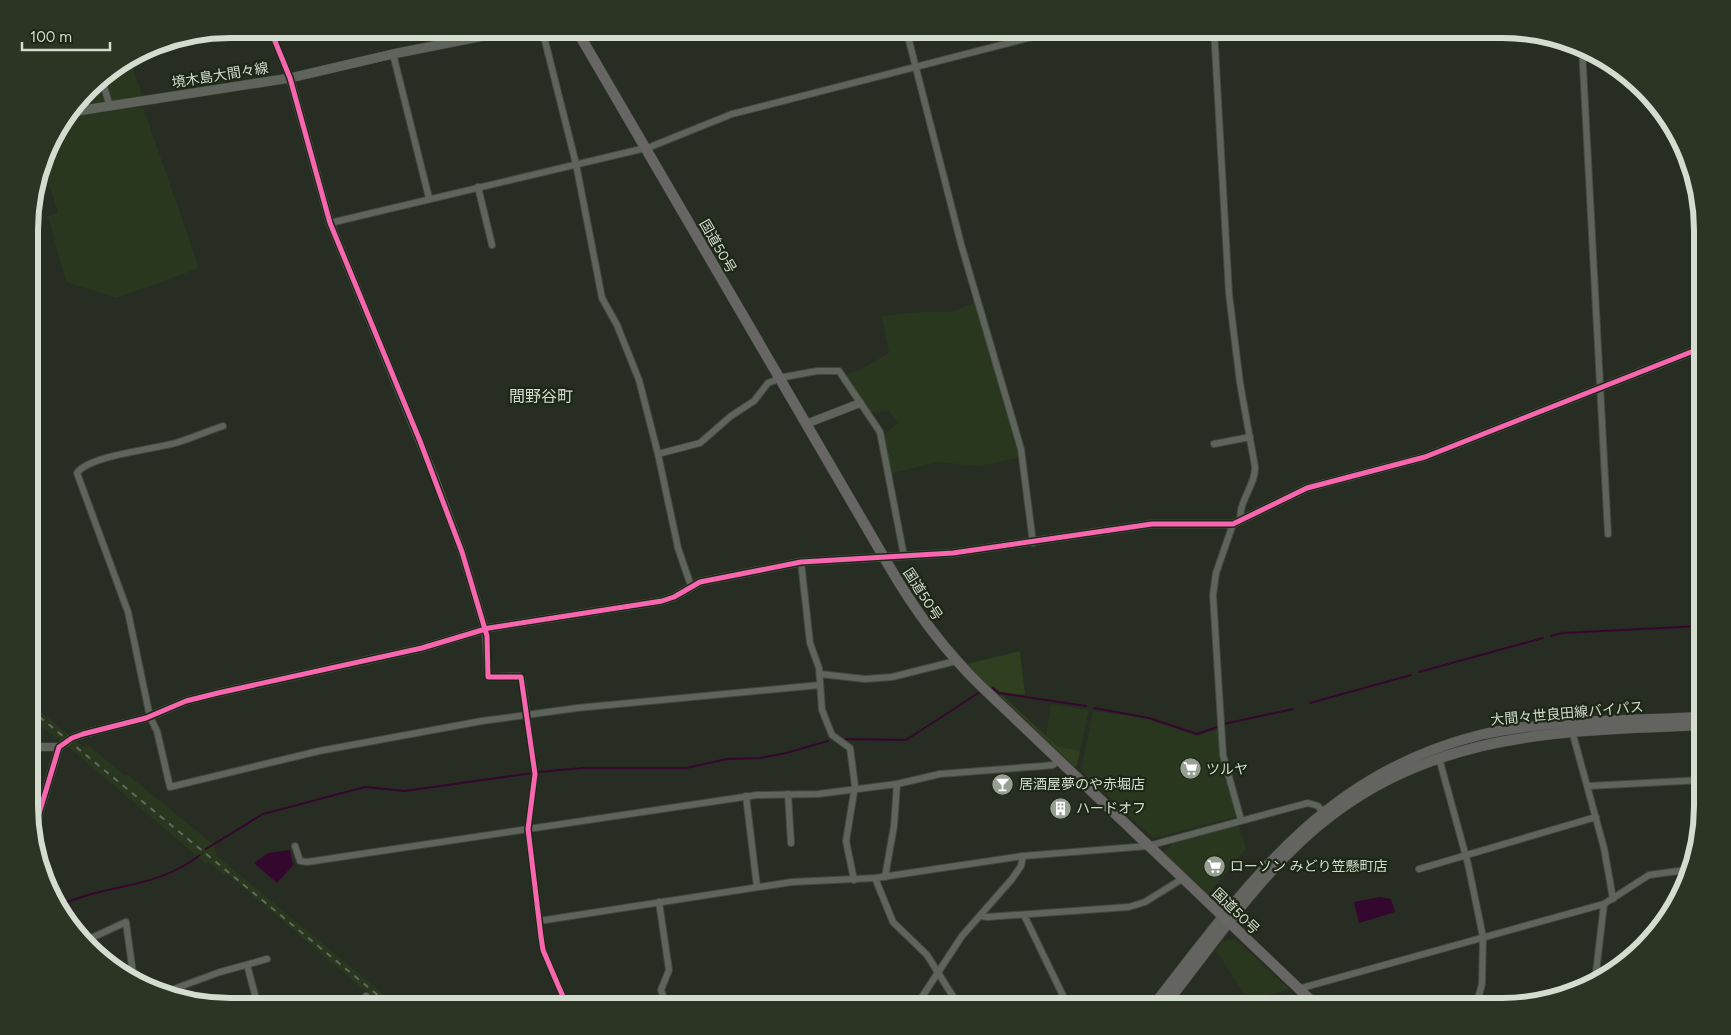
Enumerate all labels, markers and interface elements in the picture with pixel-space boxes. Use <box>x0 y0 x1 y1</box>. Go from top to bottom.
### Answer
scale bar <box>22 20 110 52</box>
text: 100 m <box>30 28 72 46</box>
street label: 境木島大間々線 <box>170 59 270 92</box>
street label: 国道50号 <box>695 216 740 276</box>
district label: 間野谷町 <box>509 387 573 406</box>
street label: 国道50号 <box>899 565 946 624</box>
street label: 大間々世良田線バイパス <box>1490 698 1644 729</box>
supermarket icon: ツルヤ <box>1178 757 1202 781</box>
place label: ツルヤ <box>1206 761 1248 778</box>
bar icon: 居酒屋夢のや赤堀店 <box>991 772 1015 796</box>
place label: 居酒屋夢のや赤堀店 <box>1019 776 1145 793</box>
building icon: ハードオフ <box>1048 796 1072 820</box>
place label: ハードオフ <box>1076 800 1146 817</box>
supermarket icon: ローソン みどり笠懸町店 <box>1202 854 1226 878</box>
place label: ローソン みどり笠懸町店 <box>1230 858 1387 875</box>
street label: 国道50号 <box>1209 885 1263 938</box>

